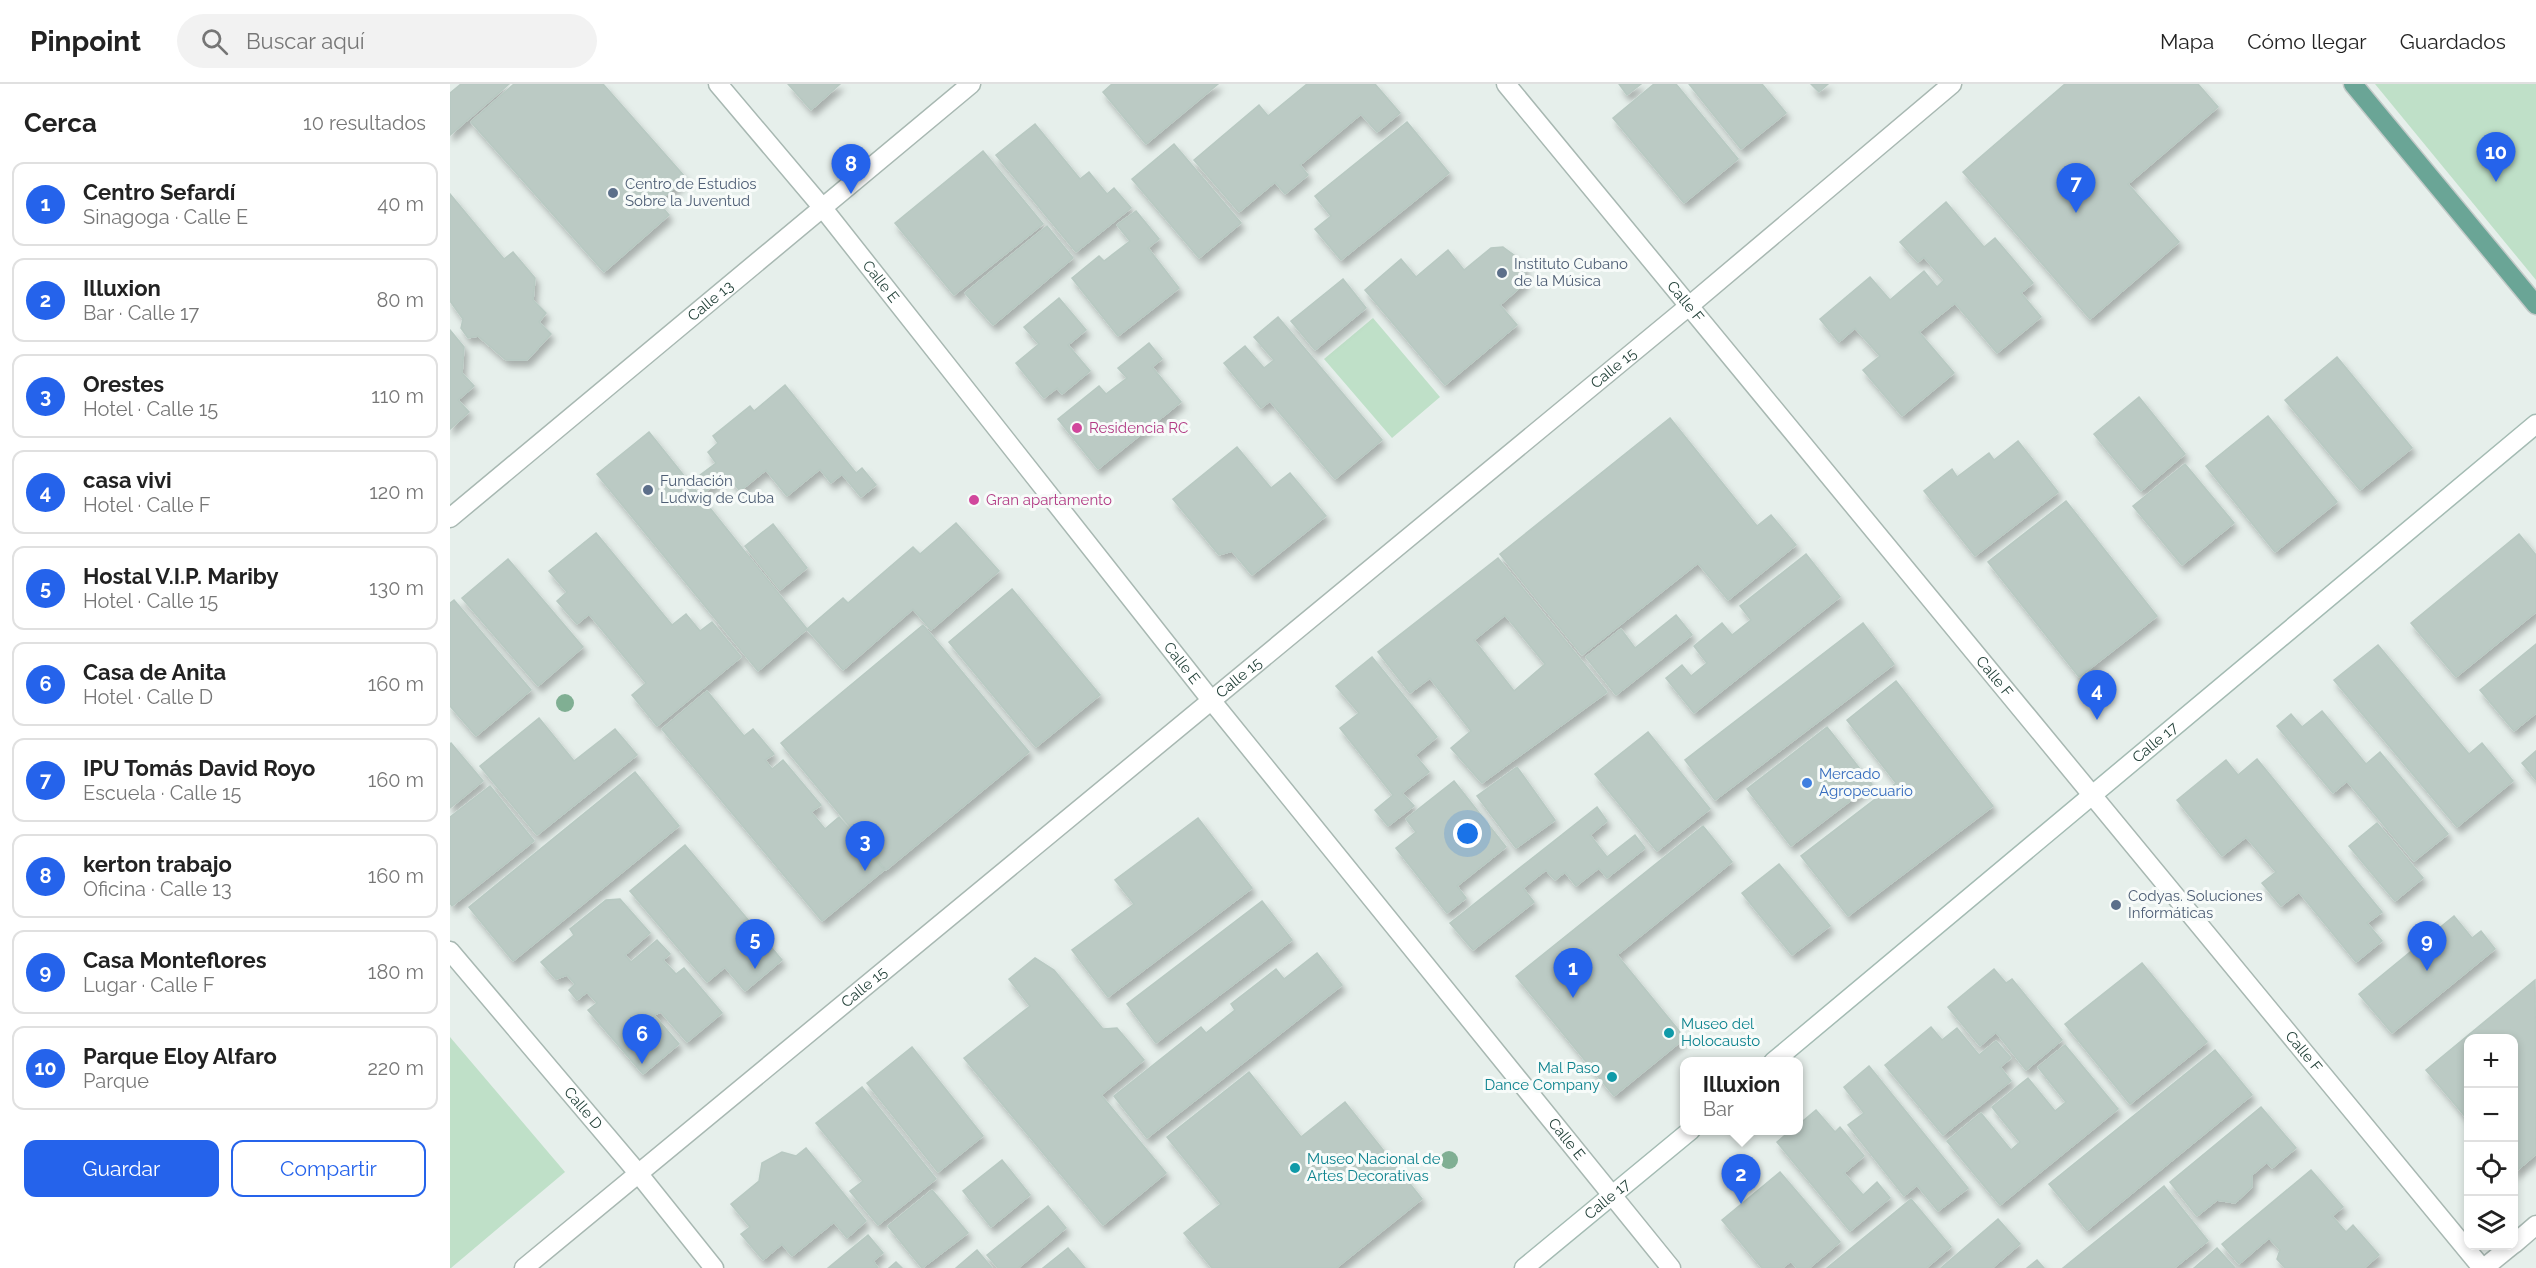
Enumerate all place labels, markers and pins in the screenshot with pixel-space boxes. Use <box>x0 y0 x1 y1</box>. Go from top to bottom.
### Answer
pin: 10 <box>2476 132 2516 182</box>
pin: 8 <box>832 144 870 194</box>
pin: 7 <box>2056 164 2096 213</box>
place label: Centro de Estudios Sobre la Juventud <box>625 175 757 210</box>
marker: Centro de Estudios Sobre la Juventud <box>606 186 620 200</box>
place label: Instituto Cubano de la Música <box>1514 255 1628 290</box>
marker: Instituto Cubano de la Música <box>1495 266 1509 280</box>
place label: Residencia RC <box>1089 419 1188 437</box>
marker: Residencia RC <box>1070 421 1084 435</box>
place label: Fundación Ludwig de Cuba <box>660 472 774 507</box>
marker: Fundación Ludwig de Cuba <box>641 483 655 497</box>
place label: Gran apartamento <box>986 491 1112 509</box>
marker: Gran apartamento <box>967 493 981 507</box>
pin: 4 <box>2078 670 2116 720</box>
place label: Mercado Agropecuario <box>1819 765 1913 800</box>
marker: Mercado Agropecuario <box>1800 776 1814 790</box>
pin: 3 <box>846 822 884 871</box>
place label: Codyas. Soluciones Informáticas <box>2128 887 2263 922</box>
marker: Codyas. Soluciones Informáticas <box>2109 898 2123 912</box>
pin: 5 <box>736 920 774 969</box>
pin: 9 <box>2408 922 2446 971</box>
pin: 1 <box>1554 948 1592 998</box>
pin: 6 <box>622 1014 662 1064</box>
place label: Museo del Holocausto <box>1681 1015 1760 1050</box>
marker: Museo del Holocausto <box>1662 1026 1676 1040</box>
place label: Mal Paso Dance Company <box>1484 1059 1600 1094</box>
marker: Mal Paso Dance Company <box>1605 1070 1619 1084</box>
place label: Museo Nacional de Artes Decorativas <box>1307 1150 1441 1185</box>
pin: 2 <box>1722 1154 1760 1204</box>
marker: Museo Nacional de Artes Decorativas <box>1288 1161 1302 1175</box>

